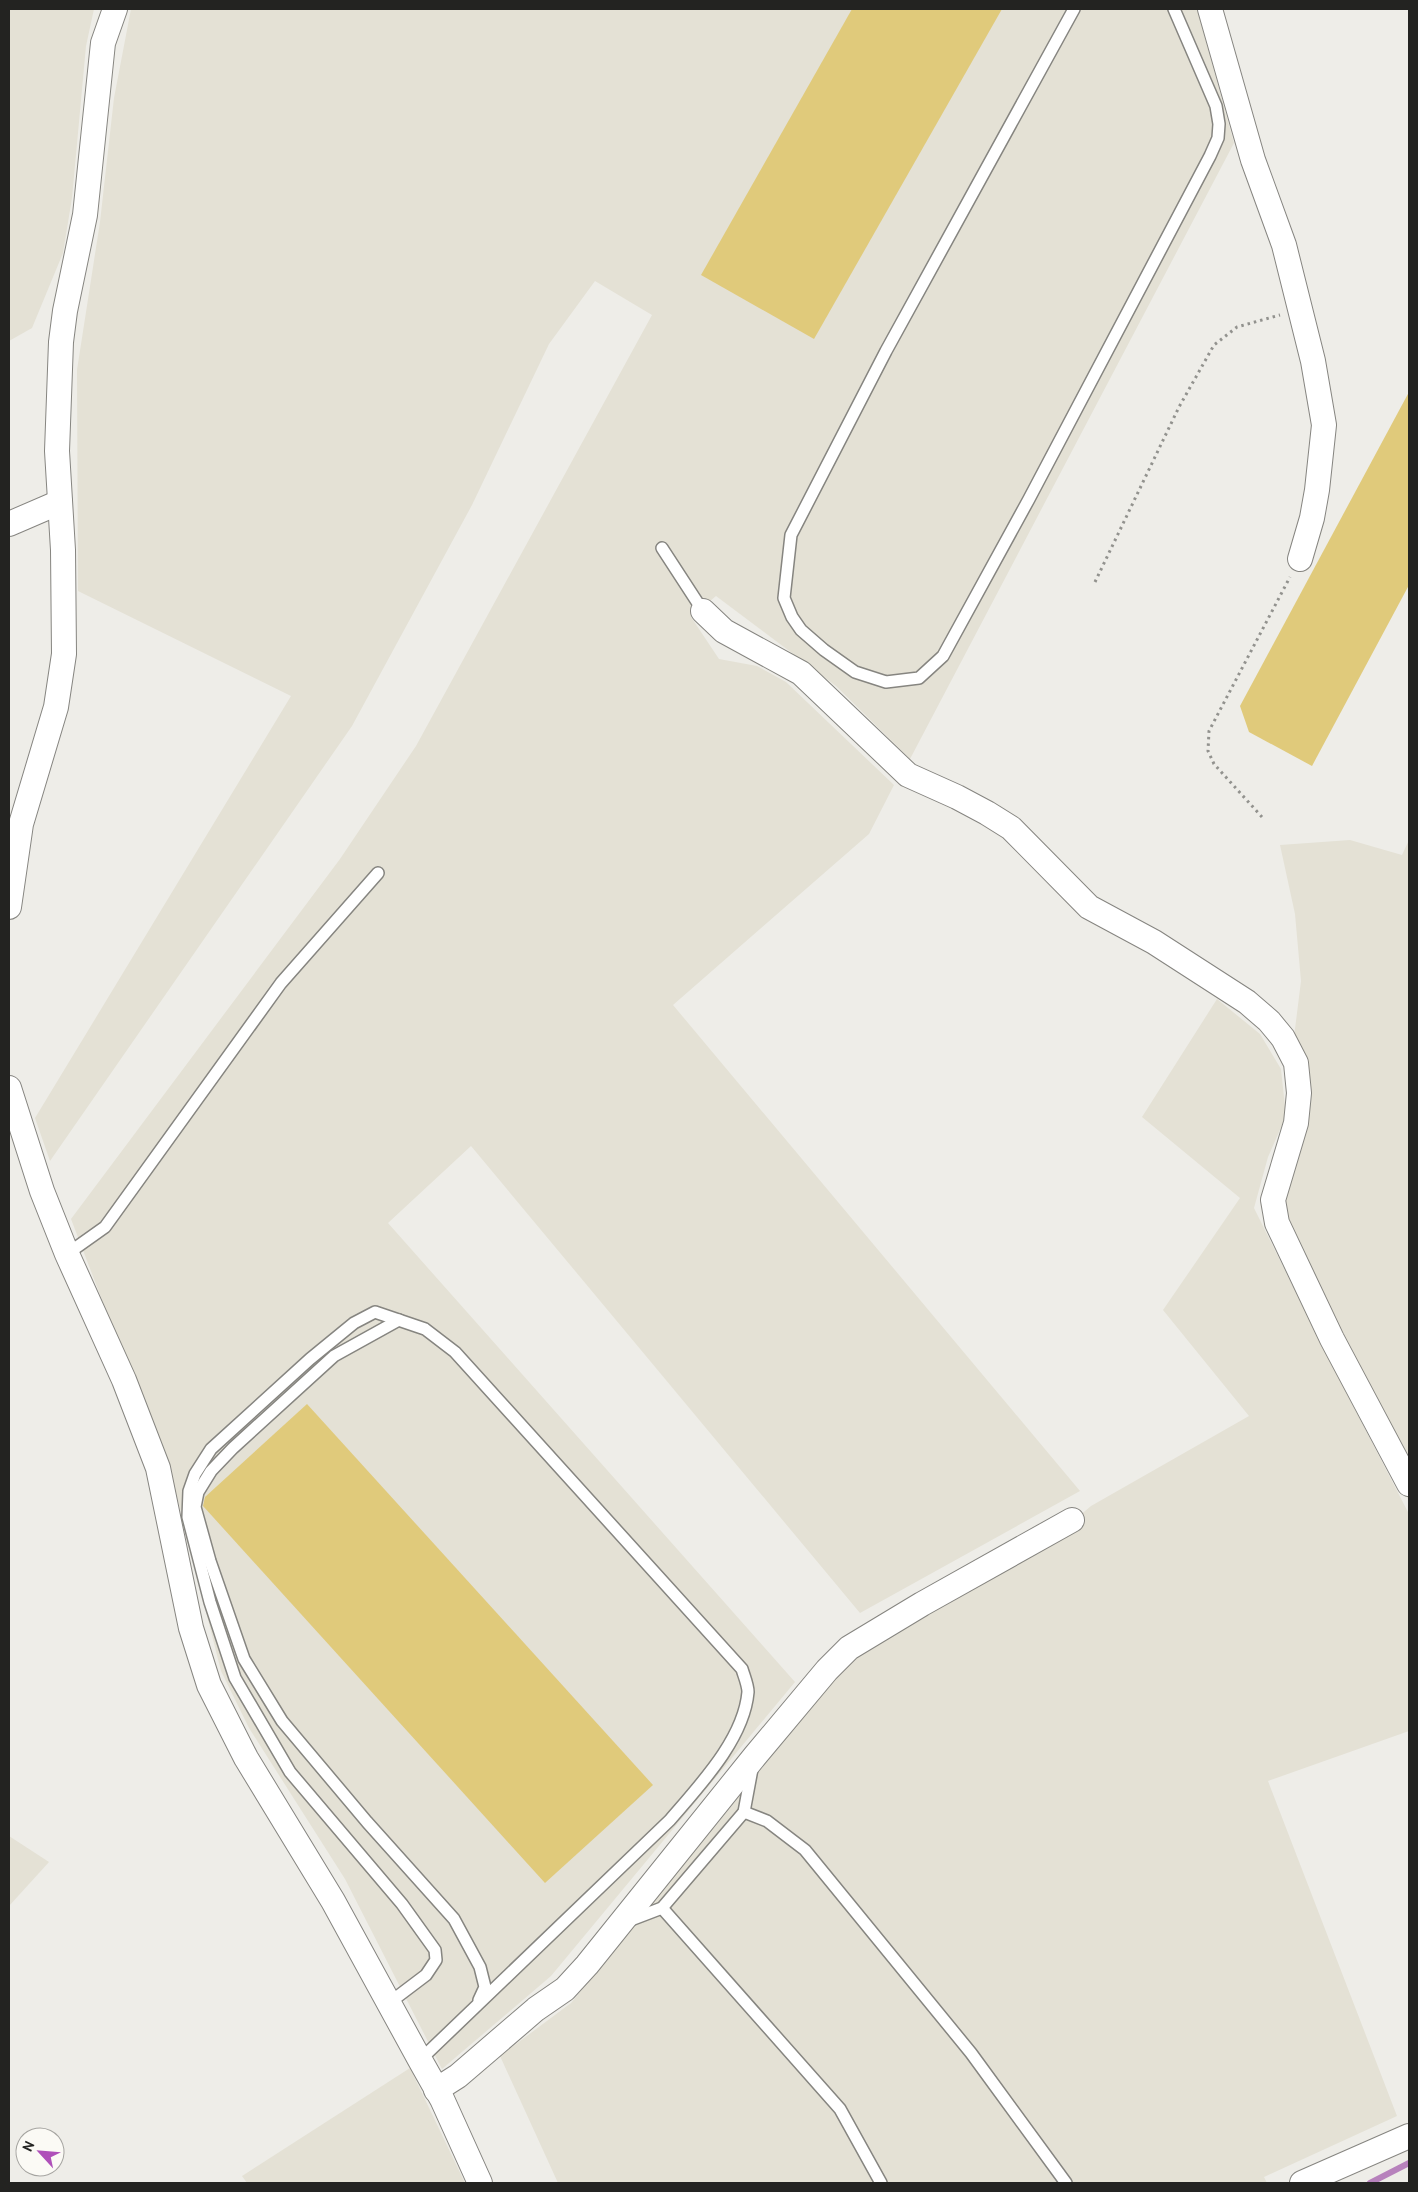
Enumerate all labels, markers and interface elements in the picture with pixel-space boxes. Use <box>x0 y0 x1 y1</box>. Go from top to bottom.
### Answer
north arrow <box>15 2127 65 2177</box>
text: N <box>18 2138 38 2154</box>

